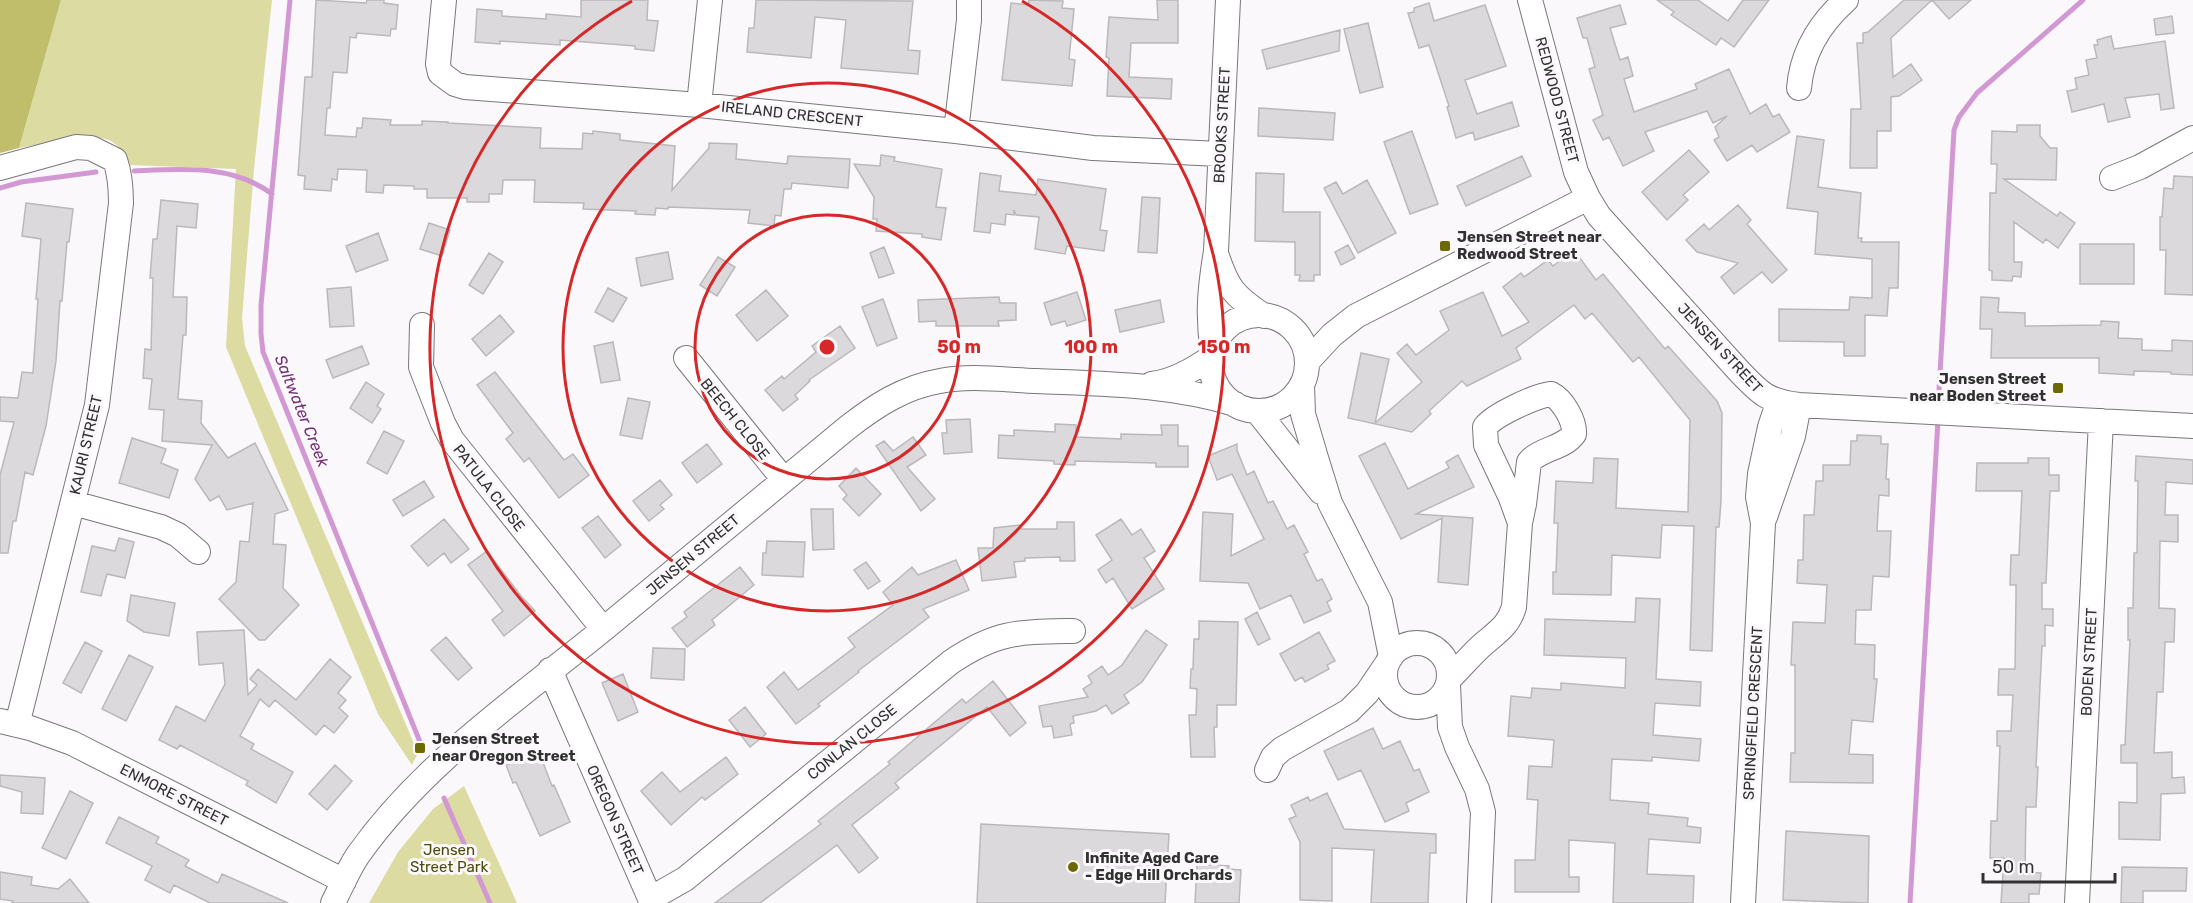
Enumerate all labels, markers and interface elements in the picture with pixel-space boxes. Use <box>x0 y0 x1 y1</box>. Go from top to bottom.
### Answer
street label: REDWOOD STREET <box>1531 35 1583 165</box>
street label: BROOKS STREET <box>1210 66 1234 184</box>
street label: IRELAND CRESCENT <box>720 98 864 130</box>
place label: Jensen Street near Redwood Street <box>1457 228 1602 263</box>
marker: Jensen Street near Redwood Street <box>1438 239 1452 253</box>
street label: JENSEN STREET <box>1674 299 1766 397</box>
text: 50 m <box>937 336 981 358</box>
text: 100 m <box>1064 336 1118 358</box>
text: 150 m <box>1197 336 1251 358</box>
centre of rings <box>817 337 837 357</box>
water label: Saltwater Creek <box>271 352 333 470</box>
place label: Jensen Street near Boden Street <box>1909 370 2046 405</box>
street label: BEECH CLOSE <box>697 375 773 463</box>
marker: Jensen Street near Boden Street <box>2051 381 2065 395</box>
street label: KAURI STREET <box>66 393 106 497</box>
street label: PATULA CLOSE <box>449 441 529 535</box>
street label: JENSEN STREET <box>643 511 744 599</box>
street label: BODEN STREET <box>2077 607 2101 717</box>
street label: SPRINGFIELD CRESCENT <box>1739 625 1767 801</box>
street label: CONLAN CLOSE <box>804 700 900 784</box>
place label: Jensen Street near Oregon Street <box>432 730 575 765</box>
marker: Jensen Street near Oregon Street <box>413 741 427 755</box>
street label: ENMORE STREET <box>117 760 231 830</box>
street label: OREGON STREET <box>583 762 647 878</box>
park label: Jensen Street Park <box>410 841 488 876</box>
scale bar <box>1983 846 2115 884</box>
place label: Infinite Aged Care - Edge Hill Orchards <box>1085 849 1233 884</box>
text: 50 m <box>1992 856 2035 878</box>
marker: Infinite Aged Care - Edge Hill Orchards <box>1066 860 1080 874</box>

